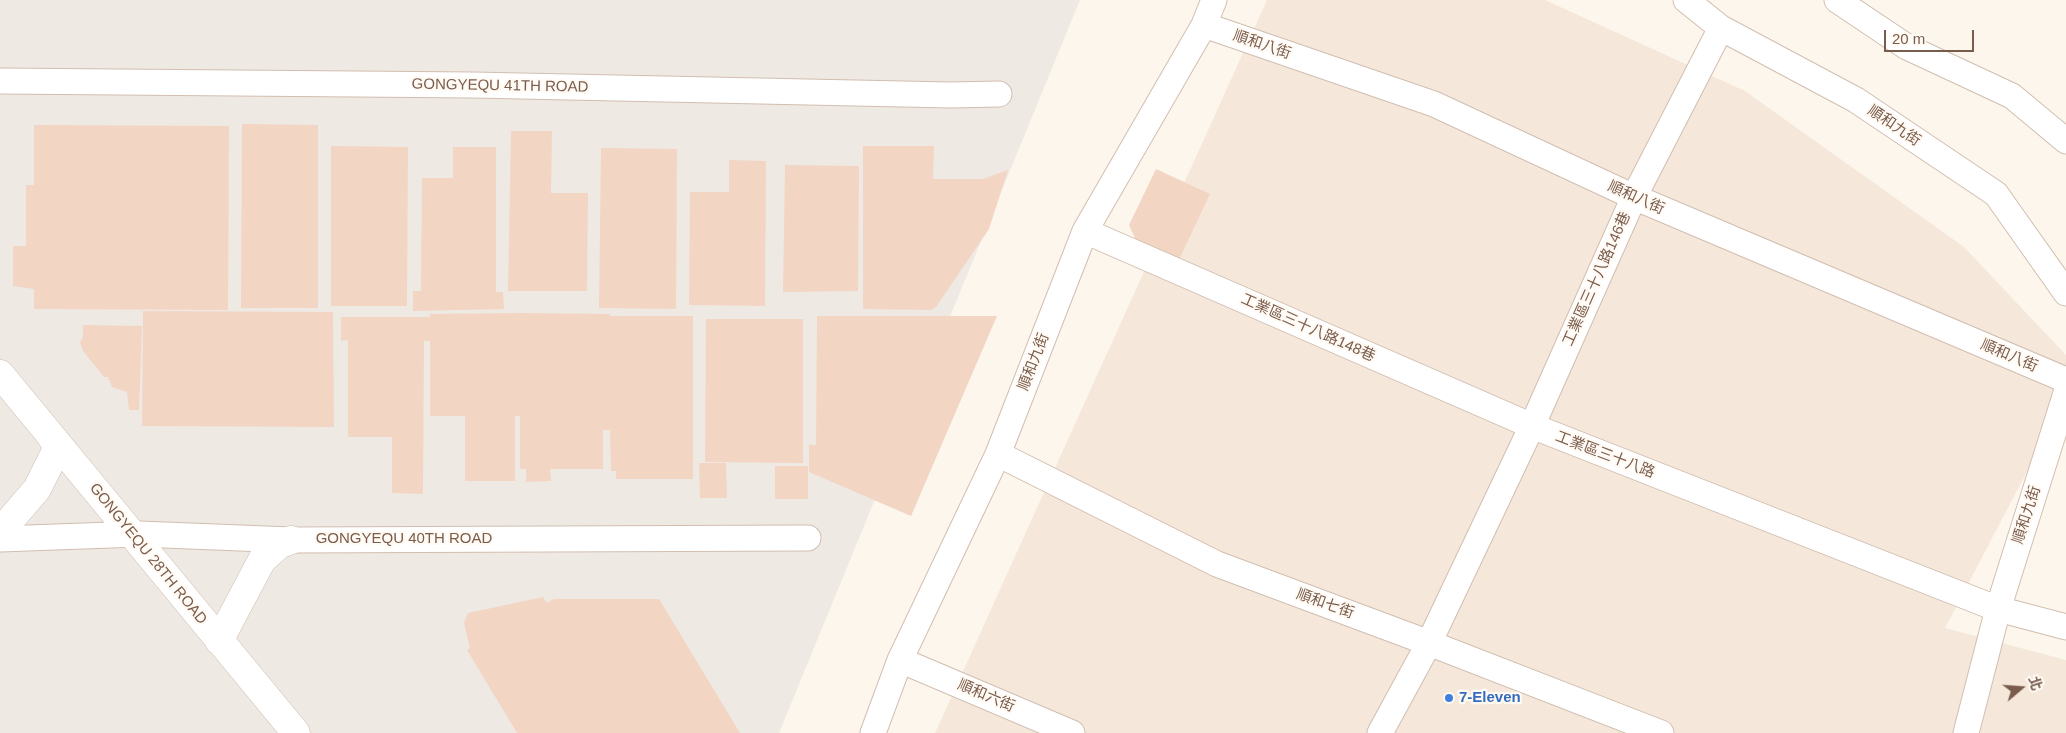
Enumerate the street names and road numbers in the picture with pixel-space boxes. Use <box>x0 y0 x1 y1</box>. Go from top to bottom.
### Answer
street label: 順和八街 <box>1231 27 1293 63</box>
street label: GONGYEQU 41TH ROAD <box>412 75 588 97</box>
street label: 順和九街 <box>1864 102 1924 150</box>
street label: 順和八街 <box>1605 178 1667 218</box>
street label: 工業區三十八路146巷 <box>1559 209 1635 349</box>
street label: 工業區三十八路148巷 <box>1238 290 1378 366</box>
street label: 順和九街 <box>1015 331 1053 393</box>
street label: 順和八街 <box>1978 336 2040 376</box>
street label: 工業區三十八路 <box>1553 428 1657 482</box>
street label: GONGYEQU 28TH ROAD <box>85 480 211 628</box>
street label: 順和九街 <box>2009 484 2045 546</box>
street label: GONGYEQU 40TH ROAD <box>316 530 492 548</box>
street label: 順和七街 <box>1294 585 1356 623</box>
street label: 順和六街 <box>955 676 1017 716</box>

